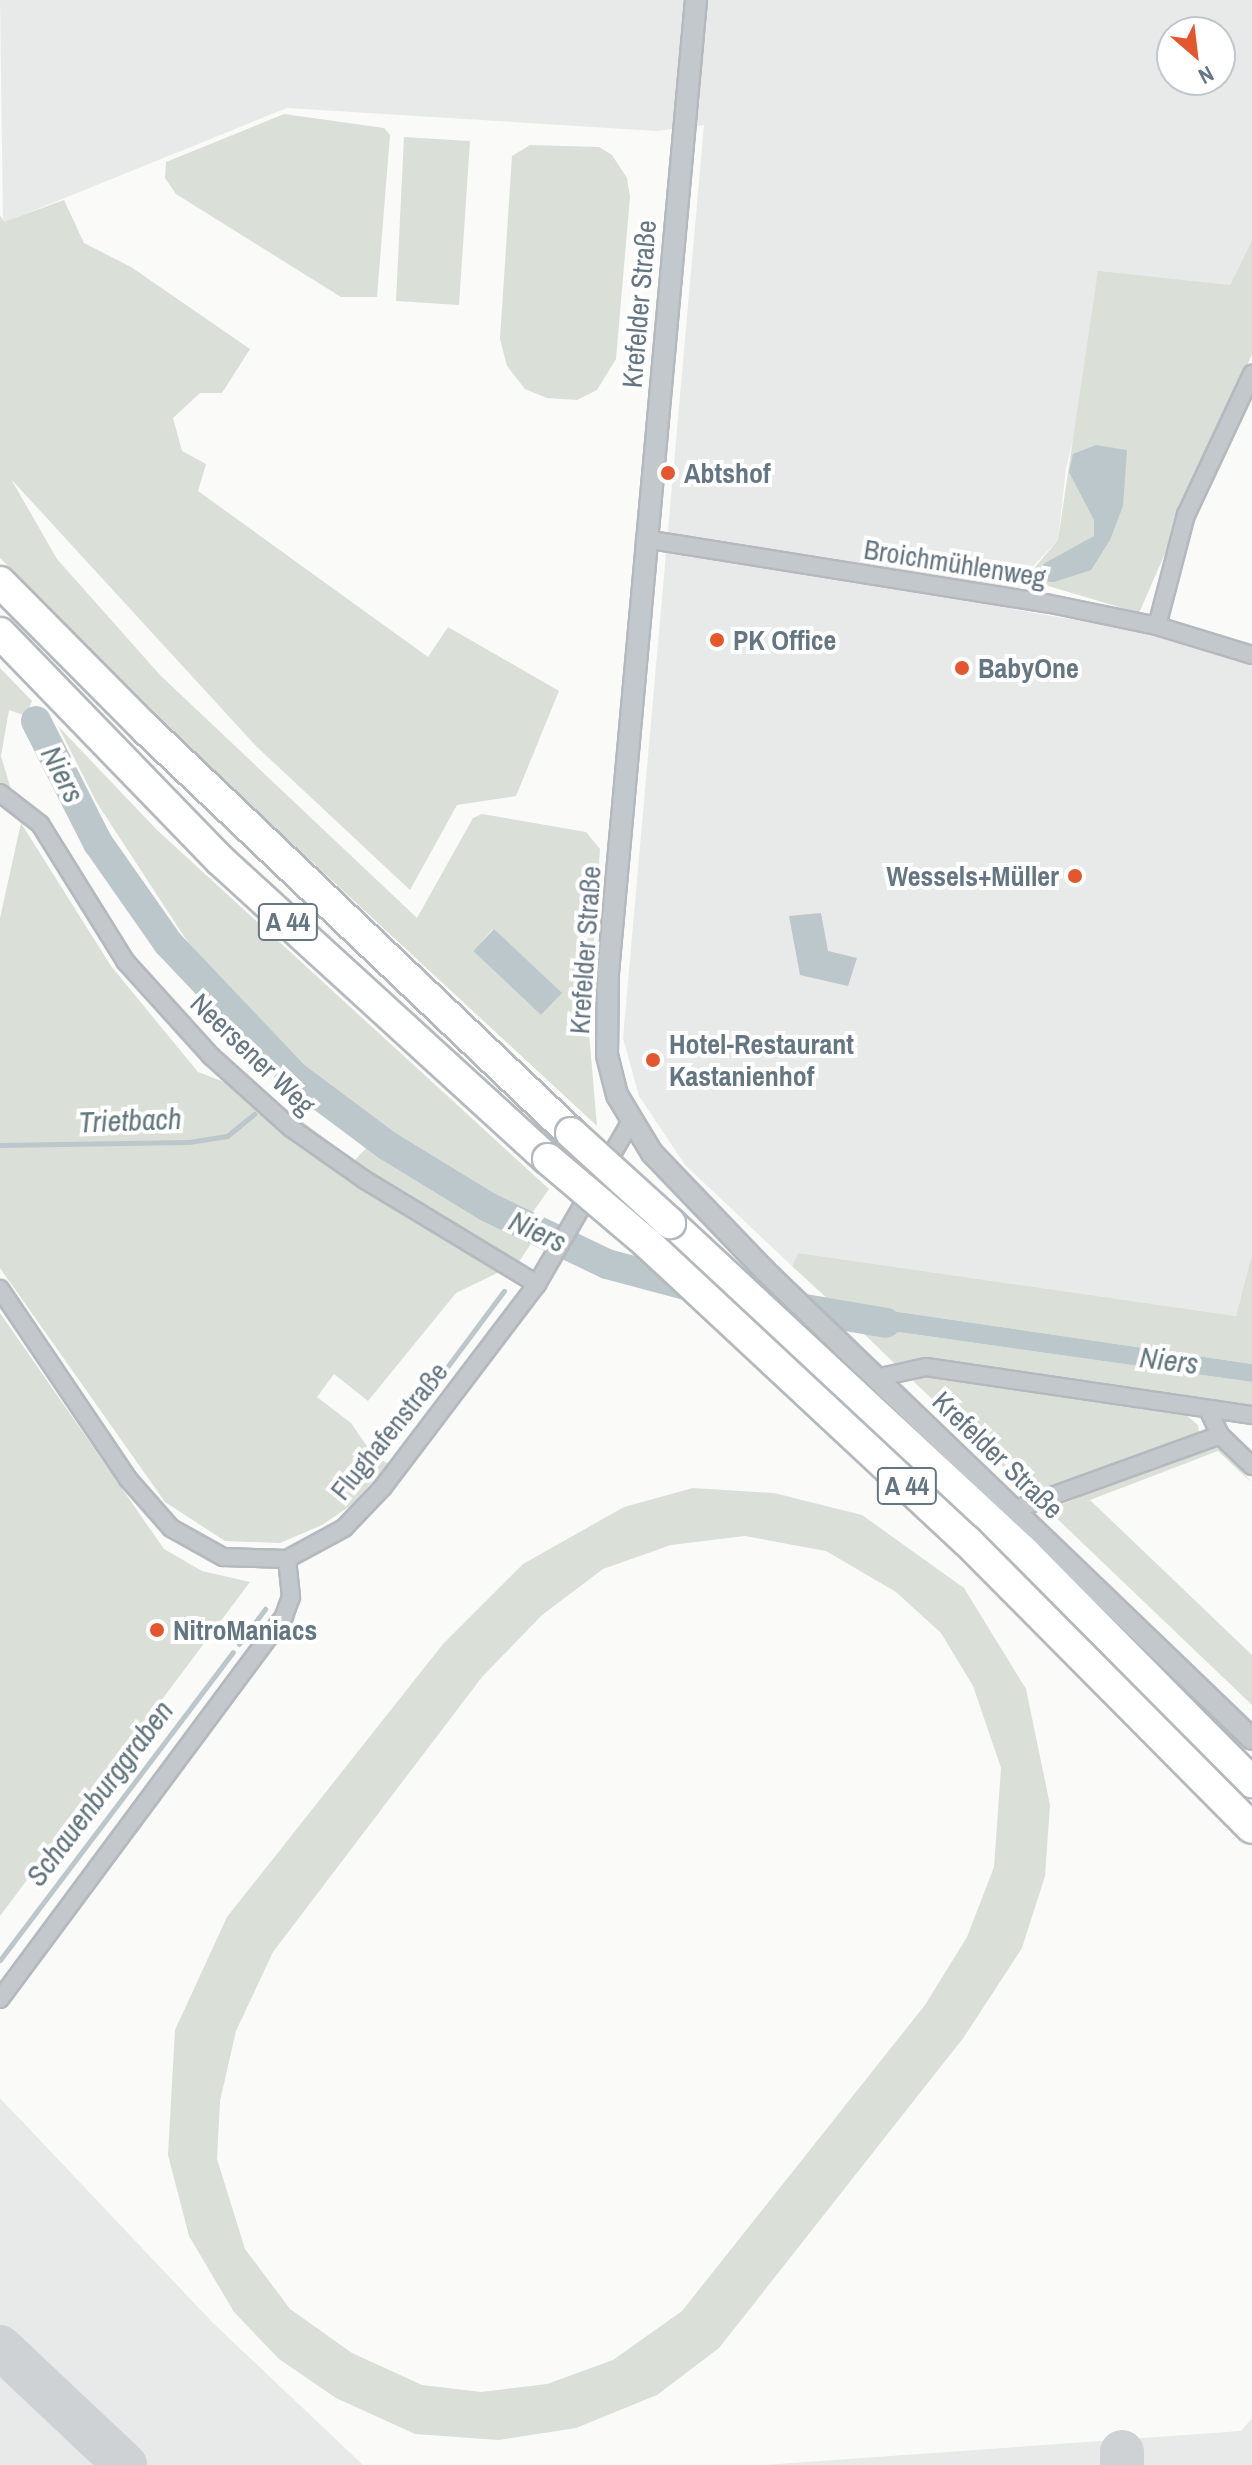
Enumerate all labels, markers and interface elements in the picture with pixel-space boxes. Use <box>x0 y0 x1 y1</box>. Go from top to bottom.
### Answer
north arrow <box>1156 16 1236 96</box>
text: N <box>1194 59 1219 92</box>
street label: Krefelder Straße <box>615 219 663 389</box>
place label: Abtshof <box>684 456 771 490</box>
marker: Abtshof <box>659 464 677 482</box>
street label: Broichmühlenweg <box>862 532 1048 594</box>
place label: PK Office <box>733 623 836 657</box>
marker: PK Office <box>708 631 726 649</box>
place label: BabyOne <box>978 651 1079 685</box>
marker: BabyOne <box>953 659 971 677</box>
water label: Niers <box>34 740 92 808</box>
place label: Wessels+Müller <box>886 859 1059 893</box>
street label: Krefelder Straße <box>562 865 608 1035</box>
marker: Wessels+Müller <box>1066 867 1084 885</box>
road number: A 44 <box>256 900 320 944</box>
street label: Neersener Weg <box>184 986 322 1122</box>
place label: Hotel-Restaurant Kastanienhof <box>669 1027 854 1093</box>
marker: Hotel-Restaurant Kastanienhof <box>644 1051 662 1069</box>
water label: Trietbach <box>78 1100 182 1140</box>
water label: Niers <box>504 1202 572 1260</box>
water label: Niers <box>1138 1339 1200 1381</box>
street label: Flughafenstraße <box>323 1355 455 1507</box>
street label: Krefelder Straße <box>926 1384 1070 1526</box>
road number: A 44 <box>875 1464 939 1508</box>
place label: NitroManiacs <box>173 1613 317 1647</box>
marker: NitroManiacs <box>148 1621 166 1639</box>
water label: Schauenburggraben <box>18 1693 180 1893</box>

